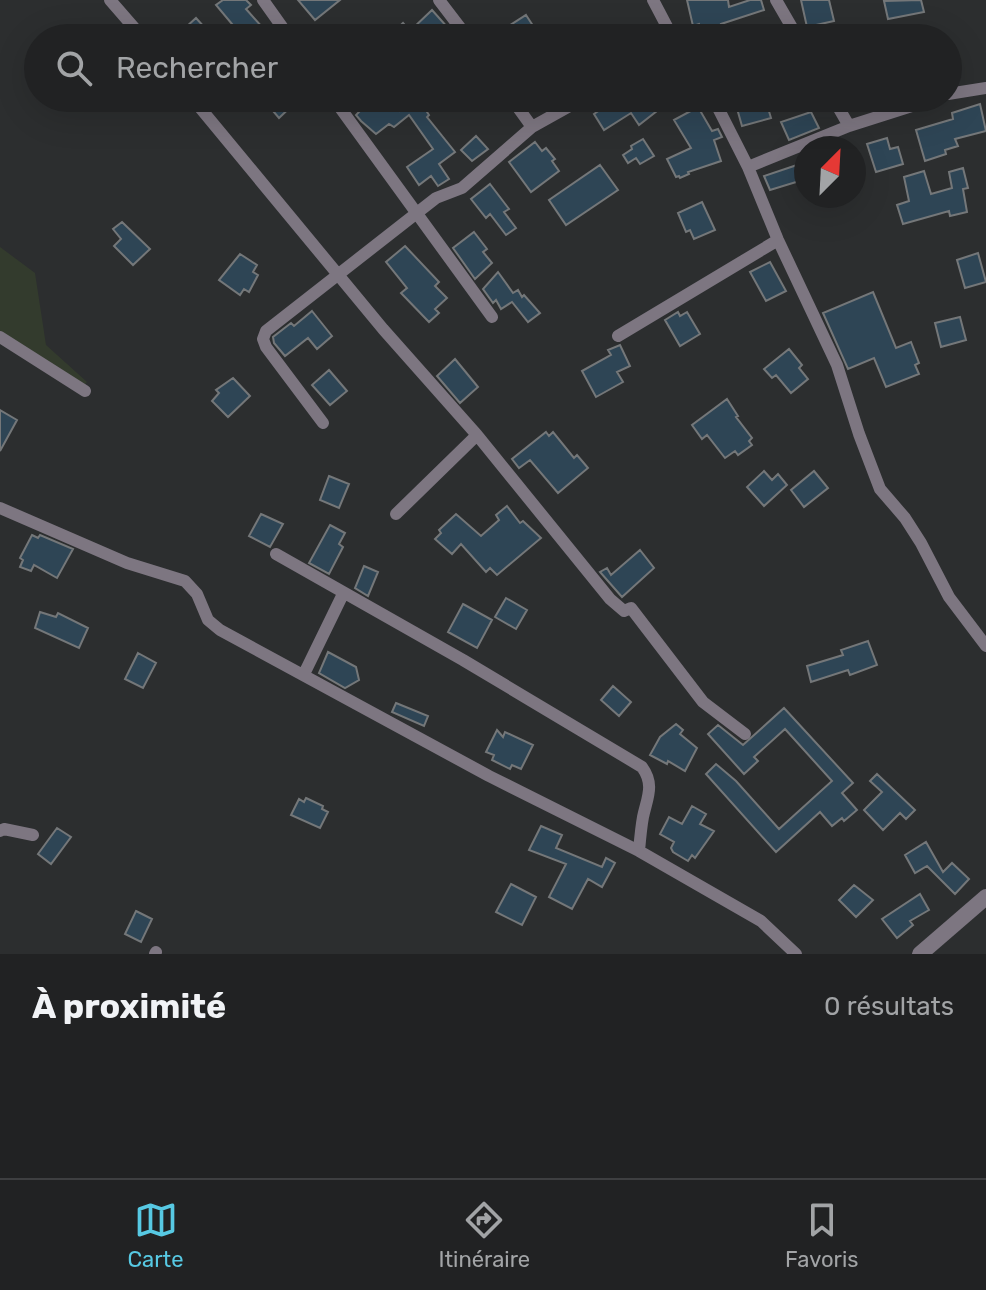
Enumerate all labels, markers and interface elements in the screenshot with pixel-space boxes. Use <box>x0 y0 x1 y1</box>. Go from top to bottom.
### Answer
search box <box>24 24 962 112</box>
icon: search <box>52 46 96 90</box>
text: Rechercher <box>116 50 278 86</box>
north arrow <box>794 136 866 208</box>
text: À proximité <box>32 986 226 1027</box>
text: 0 résultats <box>824 991 954 1022</box>
tab: Carte <box>127 1198 184 1273</box>
tab: Itinéraire <box>438 1198 530 1273</box>
tab: Favoris <box>785 1198 859 1273</box>

